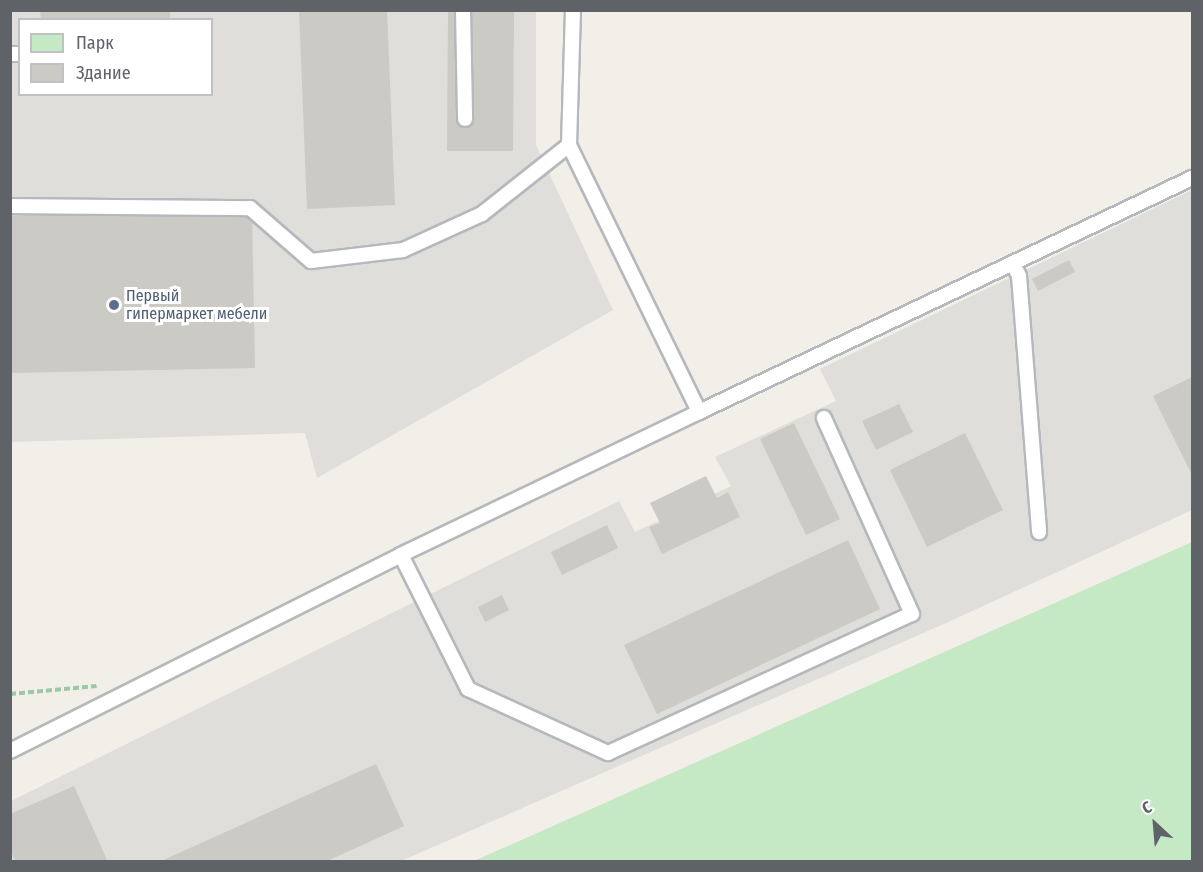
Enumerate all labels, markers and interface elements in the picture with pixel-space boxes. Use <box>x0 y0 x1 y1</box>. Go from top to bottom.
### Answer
legend <box>18 18 213 96</box>
text: Парк <box>76 32 114 54</box>
text: Здание <box>76 62 131 84</box>
place label: Первый гипермаркет мебели <box>126 286 267 324</box>
marker: Первый гипермаркет мебели <box>107 298 121 312</box>
north arrow <box>1125 794 1185 854</box>
text: С <box>1139 797 1155 818</box>

